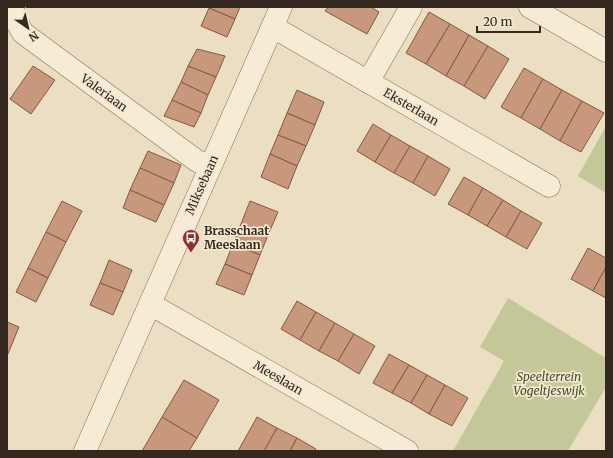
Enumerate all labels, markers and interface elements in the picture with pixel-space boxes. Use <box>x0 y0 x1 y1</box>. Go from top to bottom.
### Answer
north arrow <box>8 8 48 48</box>
scale bar <box>477 8 540 34</box>
text: 20 m <box>483 14 512 29</box>
text: N <box>26 28 41 45</box>
street label: Valeriaan <box>77 70 131 115</box>
street label: Eksterlaan <box>381 85 442 128</box>
street label: Miksebaan <box>182 153 221 217</box>
place label: Brasschaat Meeslaan <box>204 223 269 252</box>
bus stop icon: Brasschaat Meeslaan <box>181 228 201 253</box>
street label: Meeslaan <box>251 357 306 398</box>
park label: Speelterrein Vogeltjeswijk <box>513 369 585 398</box>

